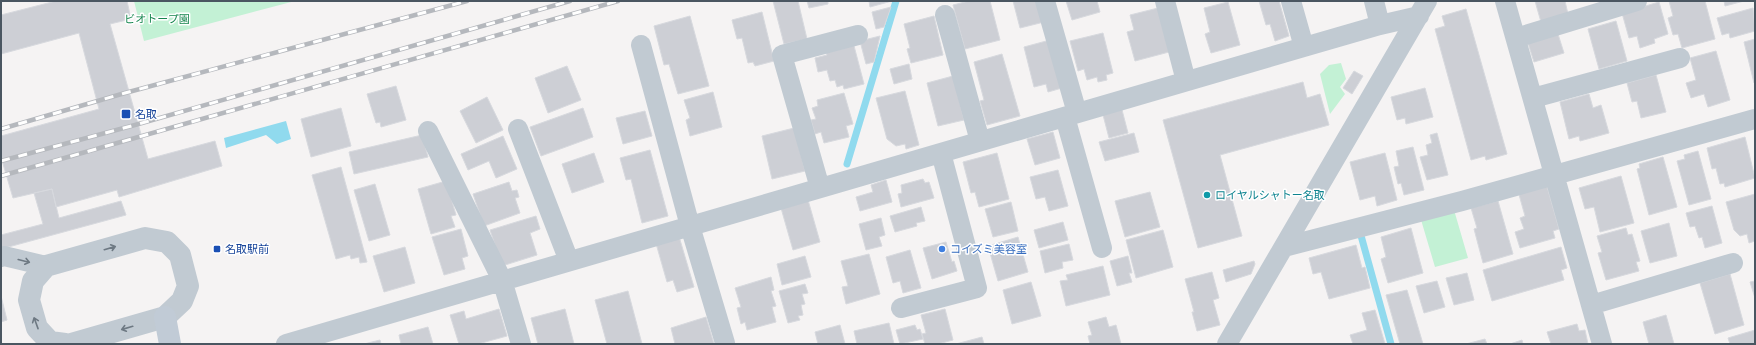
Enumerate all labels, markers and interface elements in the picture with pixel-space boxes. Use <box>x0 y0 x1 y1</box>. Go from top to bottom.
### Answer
park label: ビオトープ園 <box>124 13 190 25</box>
marker: 名取 <box>120 108 132 120</box>
place label: 名取 <box>135 108 157 120</box>
place label: ロイヤルシャトー名取 <box>1215 189 1325 201</box>
marker: ロイヤルシャトー名取 <box>1202 190 1212 200</box>
place label: 名取駅前 <box>225 243 269 255</box>
place label: コイズミ美容室 <box>950 243 1027 255</box>
one-way arrow <box>103 244 116 251</box>
marker: 名取駅前 <box>212 244 222 254</box>
marker: コイズミ美容室 <box>937 244 947 254</box>
one-way arrow <box>17 257 30 265</box>
one-way arrow <box>32 318 40 330</box>
one-way arrow <box>121 325 134 332</box>

